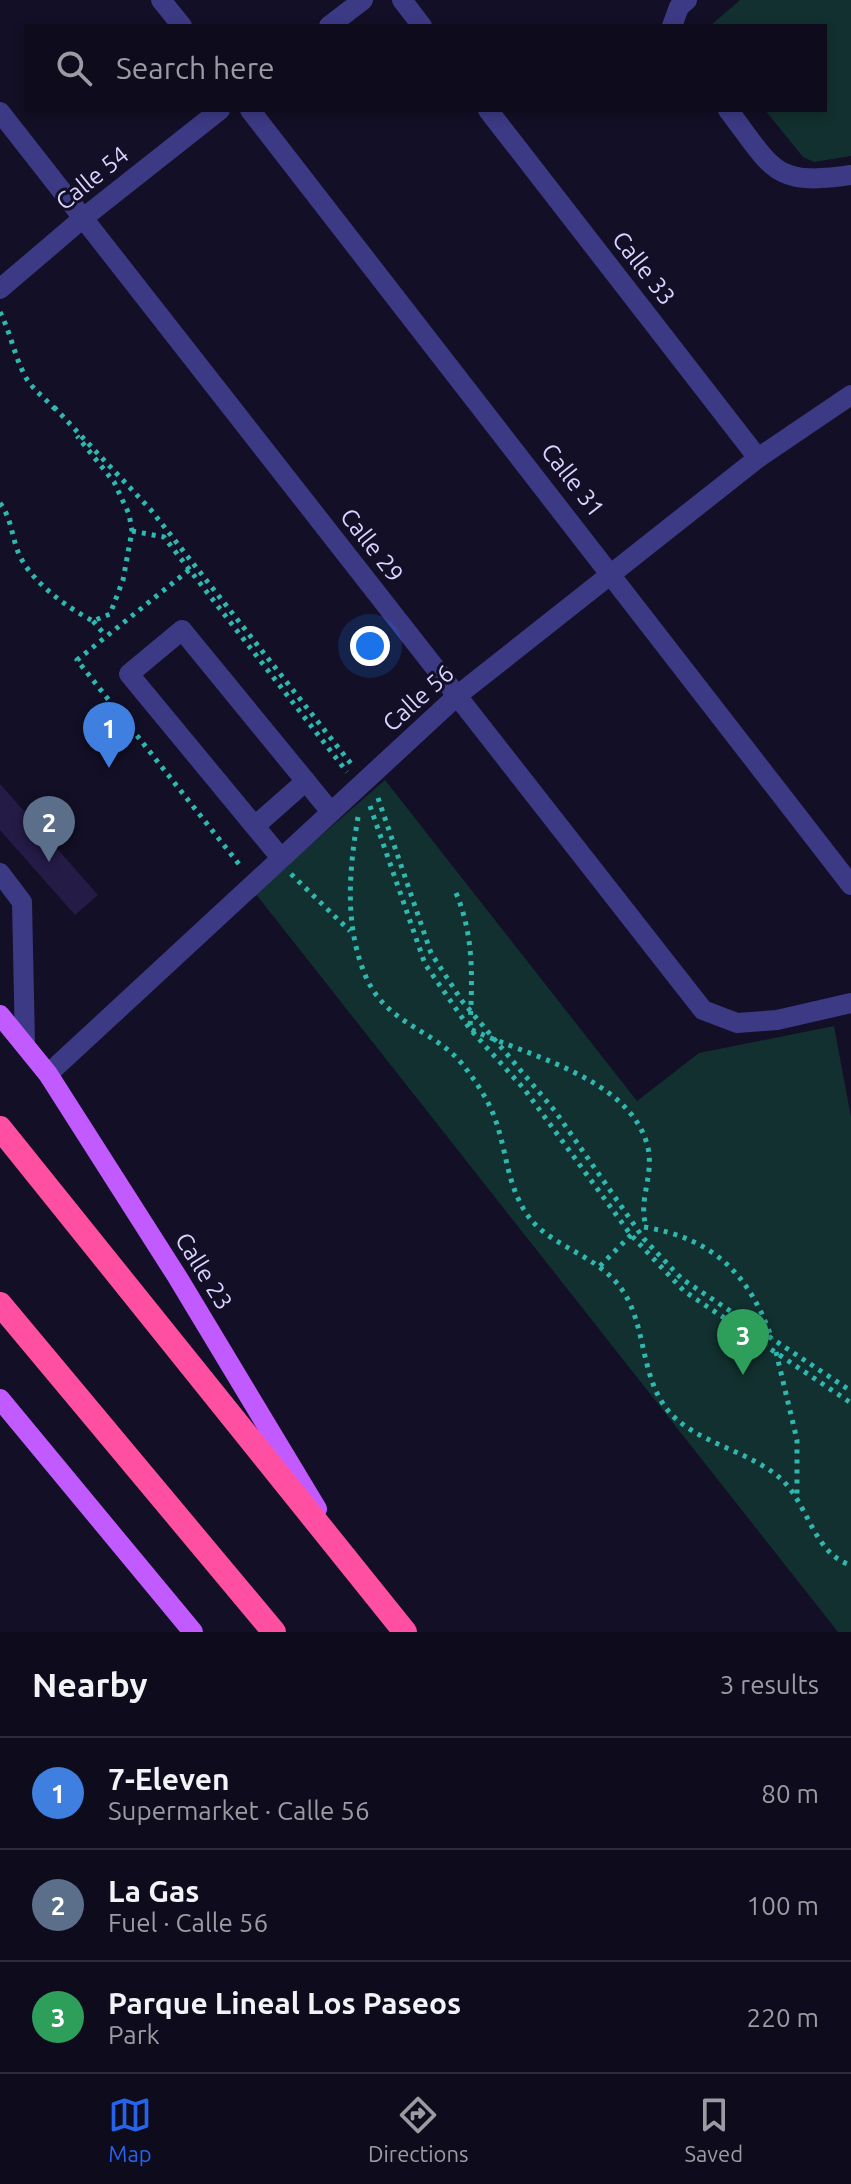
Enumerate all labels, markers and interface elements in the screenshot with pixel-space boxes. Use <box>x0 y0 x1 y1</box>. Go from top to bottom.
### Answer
search box <box>24 24 827 112</box>
icon: search <box>52 46 96 90</box>
text: Search here <box>116 51 275 85</box>
street label: Calle 54 <box>50 141 134 215</box>
street label: Calle 33 <box>607 226 681 310</box>
street label: Calle 31 <box>536 438 610 522</box>
street label: Calle 29 <box>335 503 409 587</box>
your location <box>350 626 390 666</box>
street label: Calle 56 <box>377 659 459 737</box>
pin: 1 <box>83 702 135 768</box>
pin: 2 <box>23 796 75 862</box>
street label: Calle 23 <box>170 1228 238 1314</box>
pin: 3 <box>717 1309 769 1375</box>
text: Nearby <box>32 1665 147 1703</box>
text: 3 results <box>720 1670 819 1699</box>
text: 7-Eleven <box>108 1762 230 1796</box>
text: 1 <box>51 1779 65 1808</box>
text: 80 m <box>761 1779 819 1808</box>
text: Supermarket · Calle 56 <box>108 1796 370 1825</box>
text: La Gas <box>108 1874 199 1908</box>
text: 2 <box>51 1891 65 1920</box>
text: 100 m <box>747 1891 819 1920</box>
text: Fuel · Calle 56 <box>108 1908 268 1937</box>
text: Parque Lineal Los Paseos <box>108 1986 461 2020</box>
text: 3 <box>51 2003 65 2032</box>
text: 220 m <box>747 2003 819 2032</box>
text: Park <box>108 2020 160 2049</box>
tab: Map <box>108 2093 152 2166</box>
tab: Directions <box>368 2093 469 2166</box>
tab: Saved <box>684 2093 743 2166</box>

